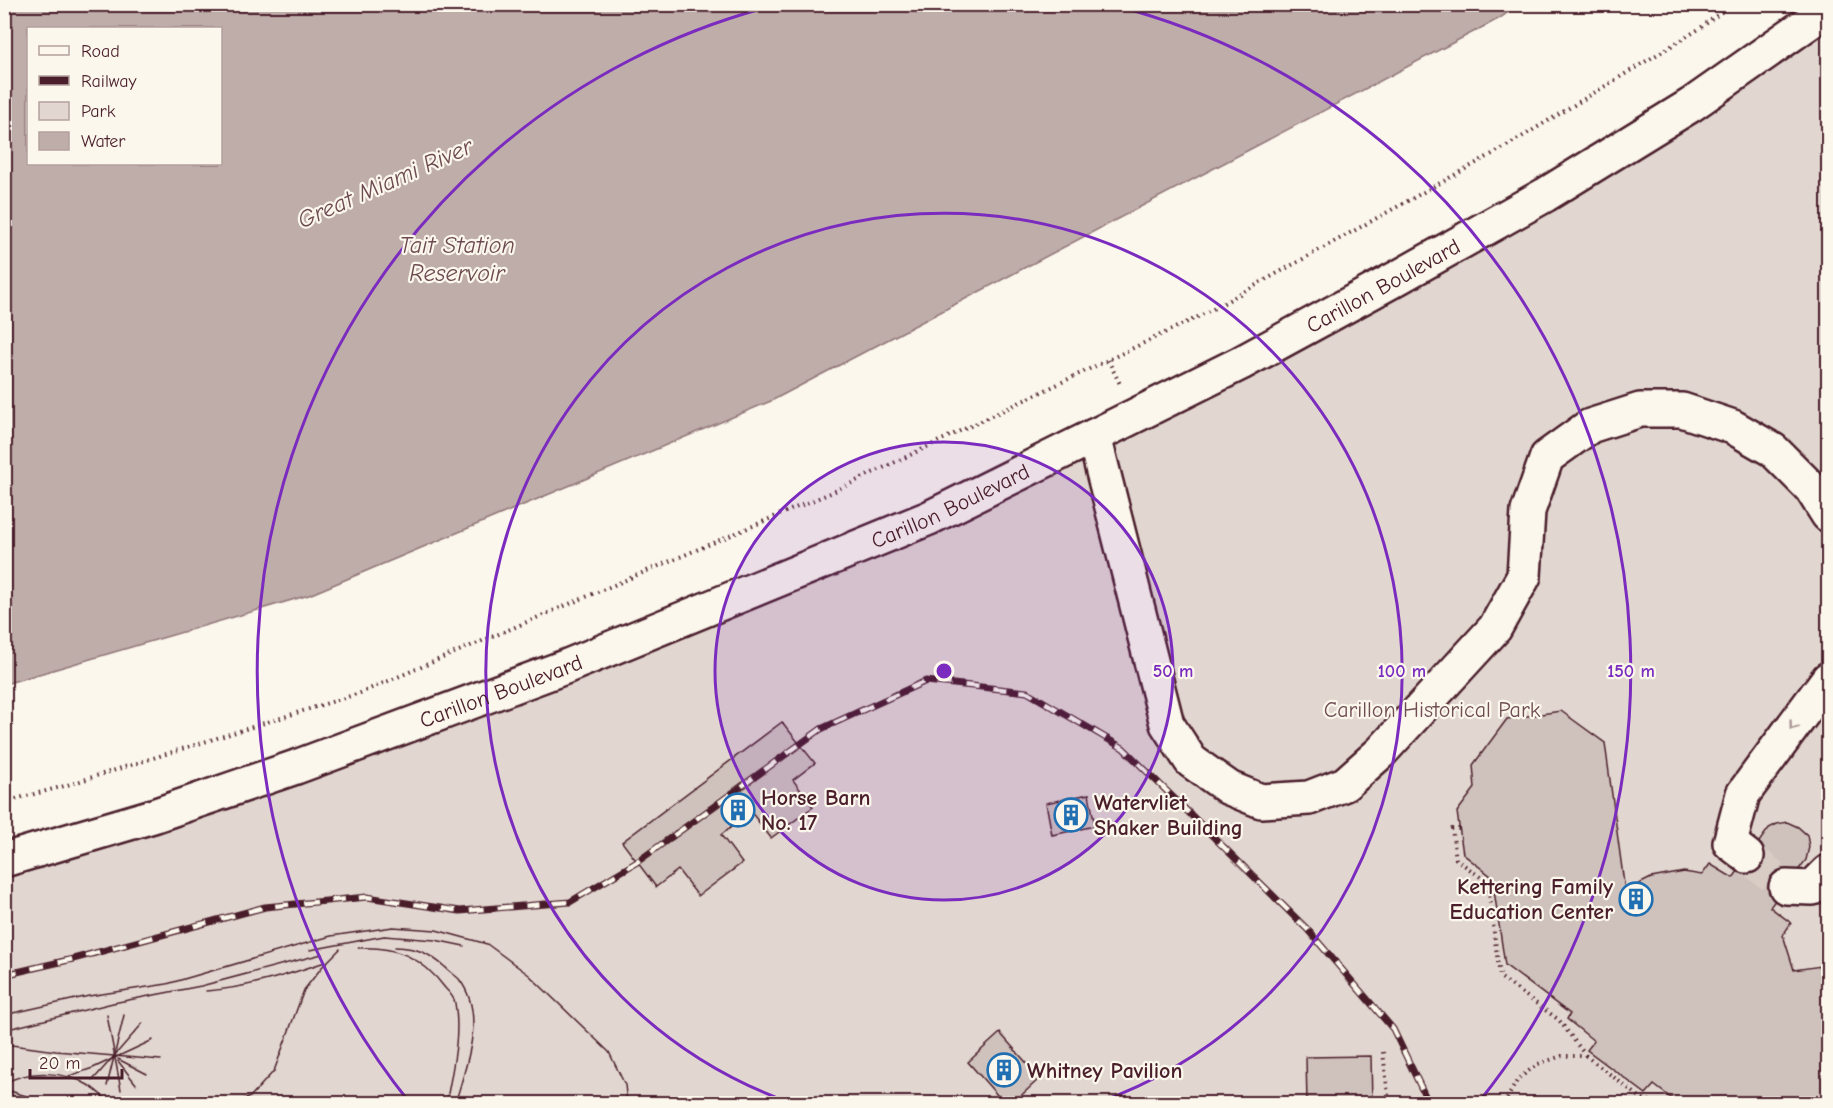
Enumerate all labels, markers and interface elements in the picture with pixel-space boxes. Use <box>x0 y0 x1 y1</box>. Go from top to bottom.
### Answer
legend <box>27 27 222 165</box>
text: Road <box>81 41 120 62</box>
text: Railway <box>81 71 138 92</box>
text: Park <box>81 101 116 122</box>
text: Water <box>81 131 126 152</box>
water label: Great Miami River <box>293 131 478 234</box>
water label: Tait Station Reservoir <box>399 231 515 287</box>
street label: Carillon Boulevard <box>1302 233 1465 339</box>
street label: Carillon Boulevard <box>867 458 1034 554</box>
street label: Carillon Boulevard <box>416 649 586 734</box>
centre of rings <box>934 661 954 681</box>
text: 50 m <box>1153 661 1193 682</box>
text: 100 m <box>1378 661 1426 682</box>
text: 150 m <box>1607 661 1655 682</box>
park label: Carillon Historical Park <box>1324 697 1541 723</box>
one-way arrow <box>1790 720 1801 731</box>
place label: Horse Barn No. 17 <box>761 785 870 836</box>
place label: Watervliet Shaker Building <box>1094 790 1243 841</box>
building icon: Horse Barn No. 17 <box>720 792 756 828</box>
building icon: Watervliet Shaker Building <box>1053 797 1089 833</box>
place label: Kettering Family Education Center <box>1450 874 1614 925</box>
building icon: Kettering Family Education Center <box>1618 881 1654 917</box>
scale bar <box>30 1042 122 1080</box>
building icon: Whitney Pavilion <box>986 1052 1022 1088</box>
text: 20 m <box>39 1053 80 1074</box>
place label: Whitney Pavilion <box>1027 1058 1182 1084</box>

